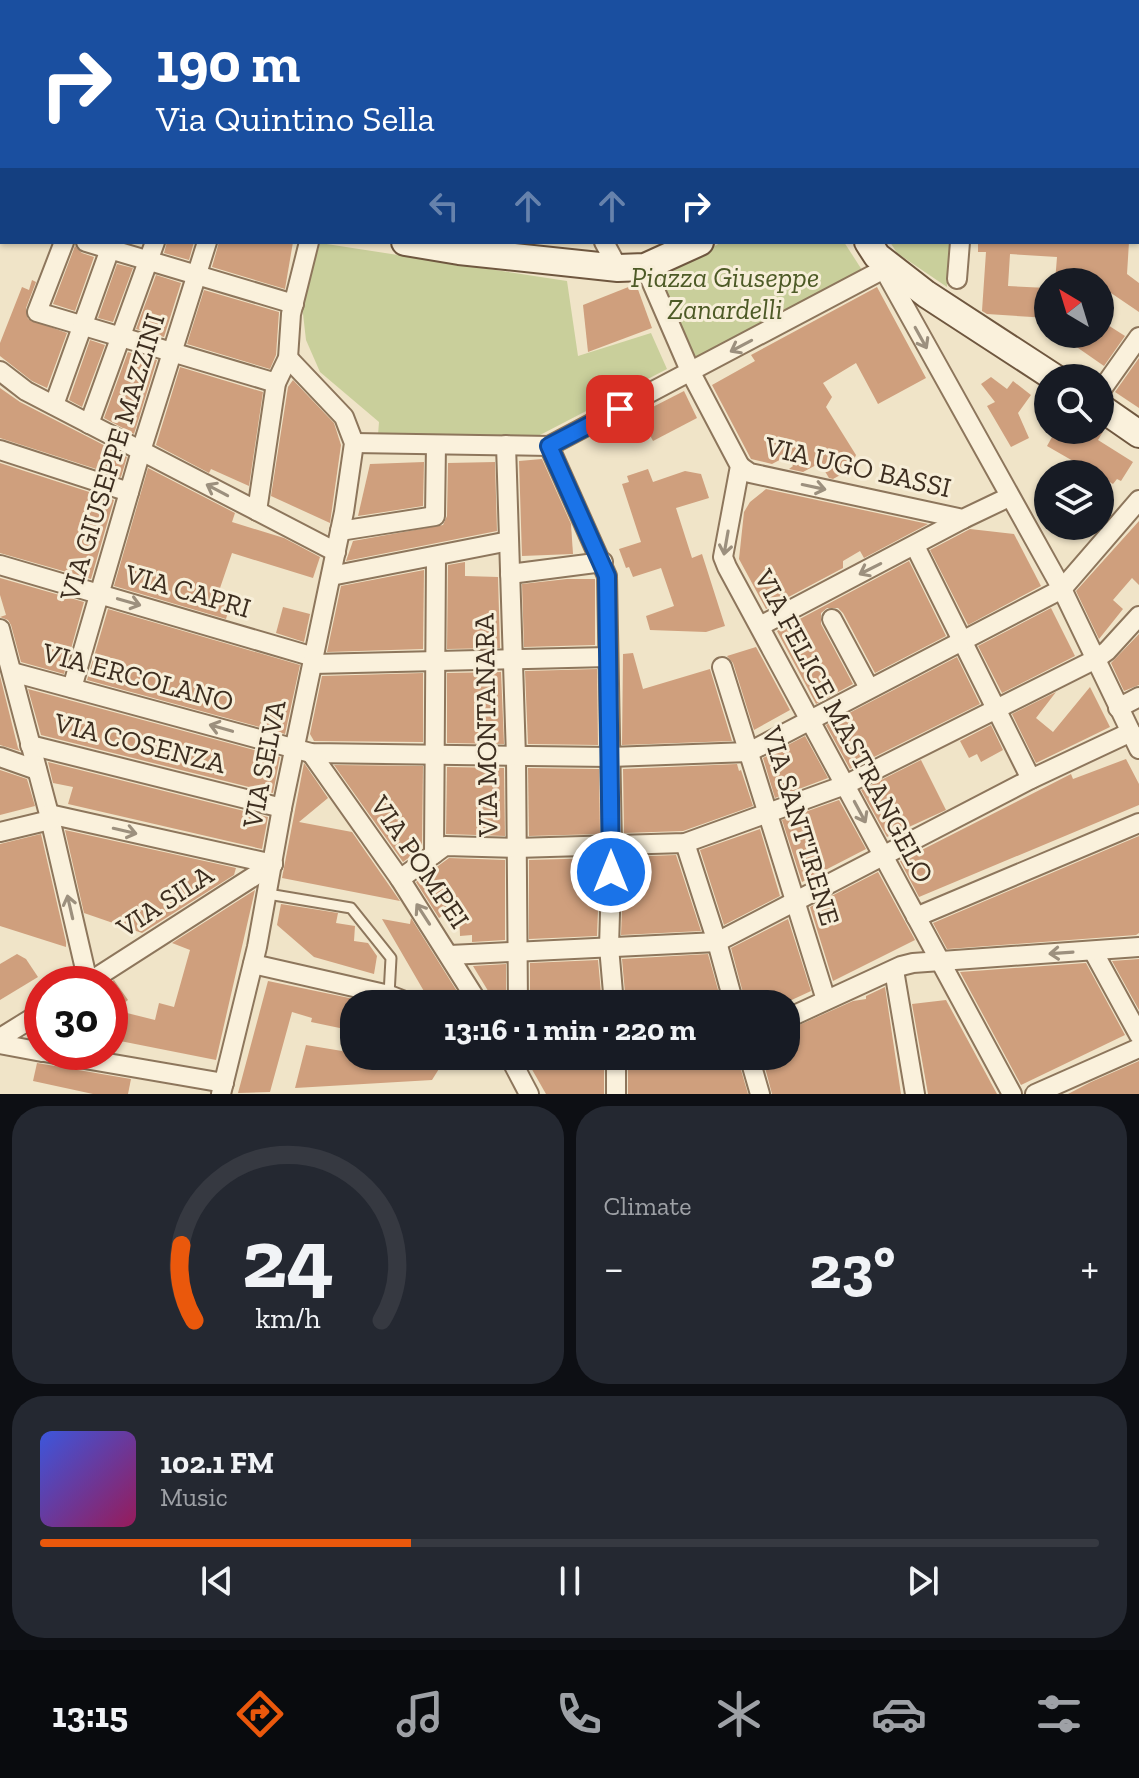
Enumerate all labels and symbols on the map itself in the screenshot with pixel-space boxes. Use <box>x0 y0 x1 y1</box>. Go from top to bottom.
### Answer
park label: Piazza Giuseppe Zanardelli <box>631 261 819 326</box>
north arrow <box>1034 268 1114 348</box>
street label: VIA GIUSEPPE MAZZINI <box>52 309 171 606</box>
one-way arrow <box>913 326 929 349</box>
one-way arrow <box>730 338 753 354</box>
pin <box>586 375 654 443</box>
street label: VIA UGO BASSI <box>761 429 954 504</box>
one-way arrow <box>801 480 826 495</box>
one-way arrow <box>205 482 229 498</box>
one-way arrow <box>717 529 732 555</box>
street label: VIA CAPRI <box>120 557 255 625</box>
one-way arrow <box>858 562 882 578</box>
street label: VIA FELICE MASTRANGELO <box>747 563 941 888</box>
one-way arrow <box>115 596 141 611</box>
street label: VIA MONTANARA <box>468 612 504 838</box>
street label: VIA ERCOLANO <box>38 635 237 718</box>
street label: VIA SELVA <box>235 696 293 832</box>
street label: VIA COSENZA <box>50 706 230 780</box>
one-way arrow <box>208 720 234 735</box>
street label: VIA SANT'IRENE <box>755 721 847 930</box>
street label: VIA POMPEI <box>363 789 476 935</box>
one-way arrow <box>852 799 868 823</box>
one-way arrow <box>111 824 137 839</box>
position arrow <box>569 830 653 914</box>
street label: VIA SILA <box>110 857 220 945</box>
one-way arrow <box>62 894 77 920</box>
one-way arrow <box>415 903 431 926</box>
one-way arrow <box>1048 946 1075 961</box>
speed limit sign: 30 <box>24 966 128 1070</box>

